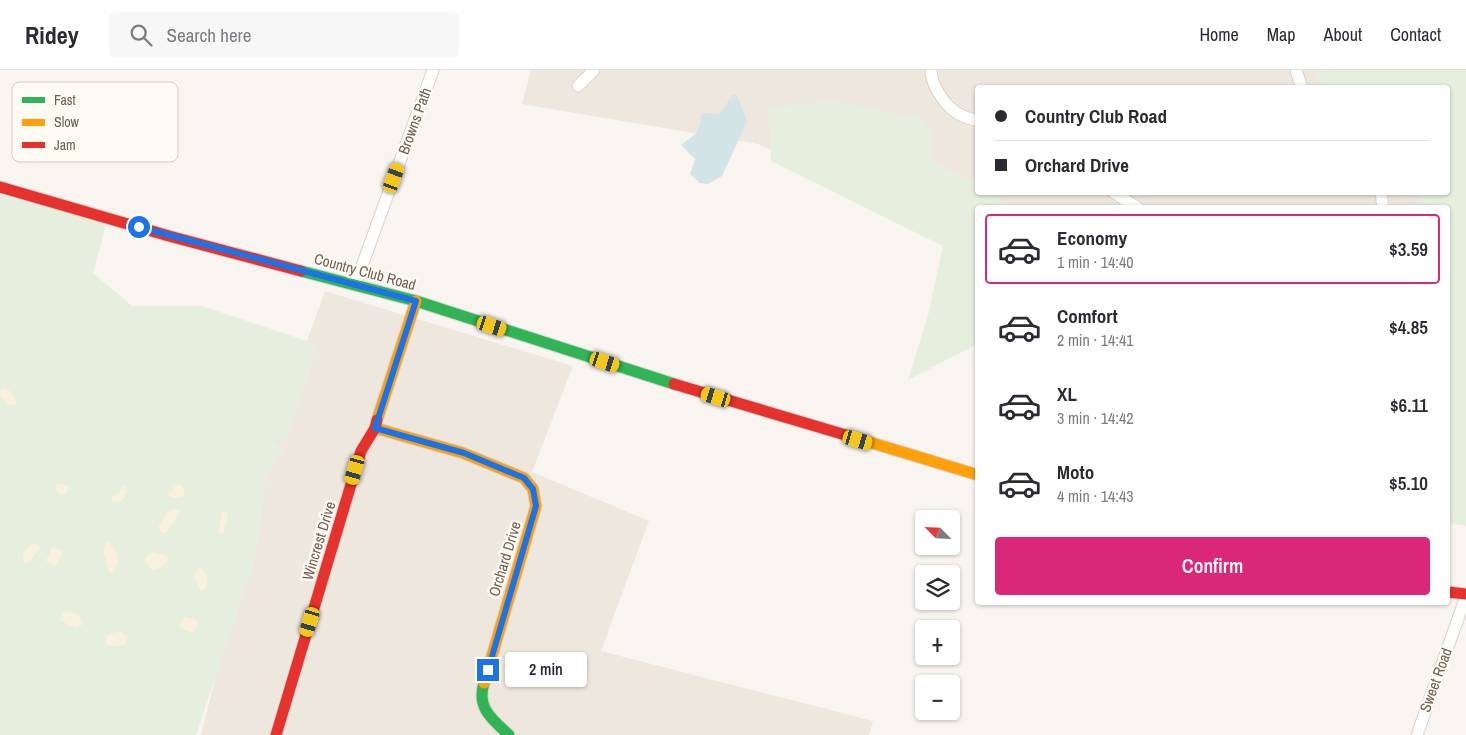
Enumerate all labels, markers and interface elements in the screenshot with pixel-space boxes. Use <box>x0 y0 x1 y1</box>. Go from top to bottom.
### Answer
search box <box>109 12 459 57</box>
text: Ridey <box>25 19 79 51</box>
icon: search <box>127 21 155 49</box>
text: Search here <box>167 22 251 48</box>
text: Home <box>1199 22 1239 47</box>
text: Map <box>1267 22 1296 47</box>
text: About <box>1324 22 1362 47</box>
text: Contact <box>1390 22 1441 47</box>
legend <box>12 82 178 162</box>
street label: Browns Path <box>393 84 436 157</box>
text: Fast <box>54 91 76 109</box>
text: Country Club Road <box>1025 103 1167 129</box>
text: Slow <box>54 113 80 131</box>
text: Jam <box>54 136 76 154</box>
text: Orchard Drive <box>1025 152 1129 178</box>
car <box>381 161 406 195</box>
route start <box>128 216 150 238</box>
text: Economy <box>1057 225 1127 251</box>
icon: car <box>997 227 1042 272</box>
text: $3.59 <box>1389 236 1428 262</box>
street label: Country Club Road <box>312 248 418 295</box>
text: 1 min · 14:40 <box>1057 251 1134 273</box>
text: Comfort <box>1057 303 1118 329</box>
icon: car <box>997 305 1042 350</box>
car <box>475 314 508 338</box>
text: $4.85 <box>1389 314 1428 340</box>
text: 2 min · 14:41 <box>1057 329 1134 351</box>
car <box>588 350 621 374</box>
text: XL <box>1057 381 1077 407</box>
icon: car <box>997 383 1042 428</box>
car <box>699 385 732 409</box>
text: $6.11 <box>1390 392 1428 418</box>
text: 3 min · 14:42 <box>1057 407 1134 429</box>
car <box>841 429 874 451</box>
car <box>343 454 366 486</box>
text: Moto <box>1057 459 1094 485</box>
icon: car <box>997 461 1042 506</box>
text: $5.10 <box>1389 470 1428 496</box>
text: 4 min · 14:43 <box>1057 485 1134 507</box>
street label: Wincrest Drive <box>297 499 340 583</box>
north arrow <box>915 510 960 555</box>
map controls <box>915 510 960 720</box>
street label: Orchard Drive <box>483 519 526 599</box>
button: Confirm <box>995 537 1430 595</box>
button: layers <box>915 565 960 610</box>
car <box>298 605 321 639</box>
button: + <box>915 620 960 665</box>
street label: Sweet Road <box>1414 645 1457 715</box>
callout: 2 min <box>506 652 588 688</box>
text: 2 min <box>529 658 563 680</box>
route end <box>477 659 499 681</box>
button: − <box>915 675 960 720</box>

